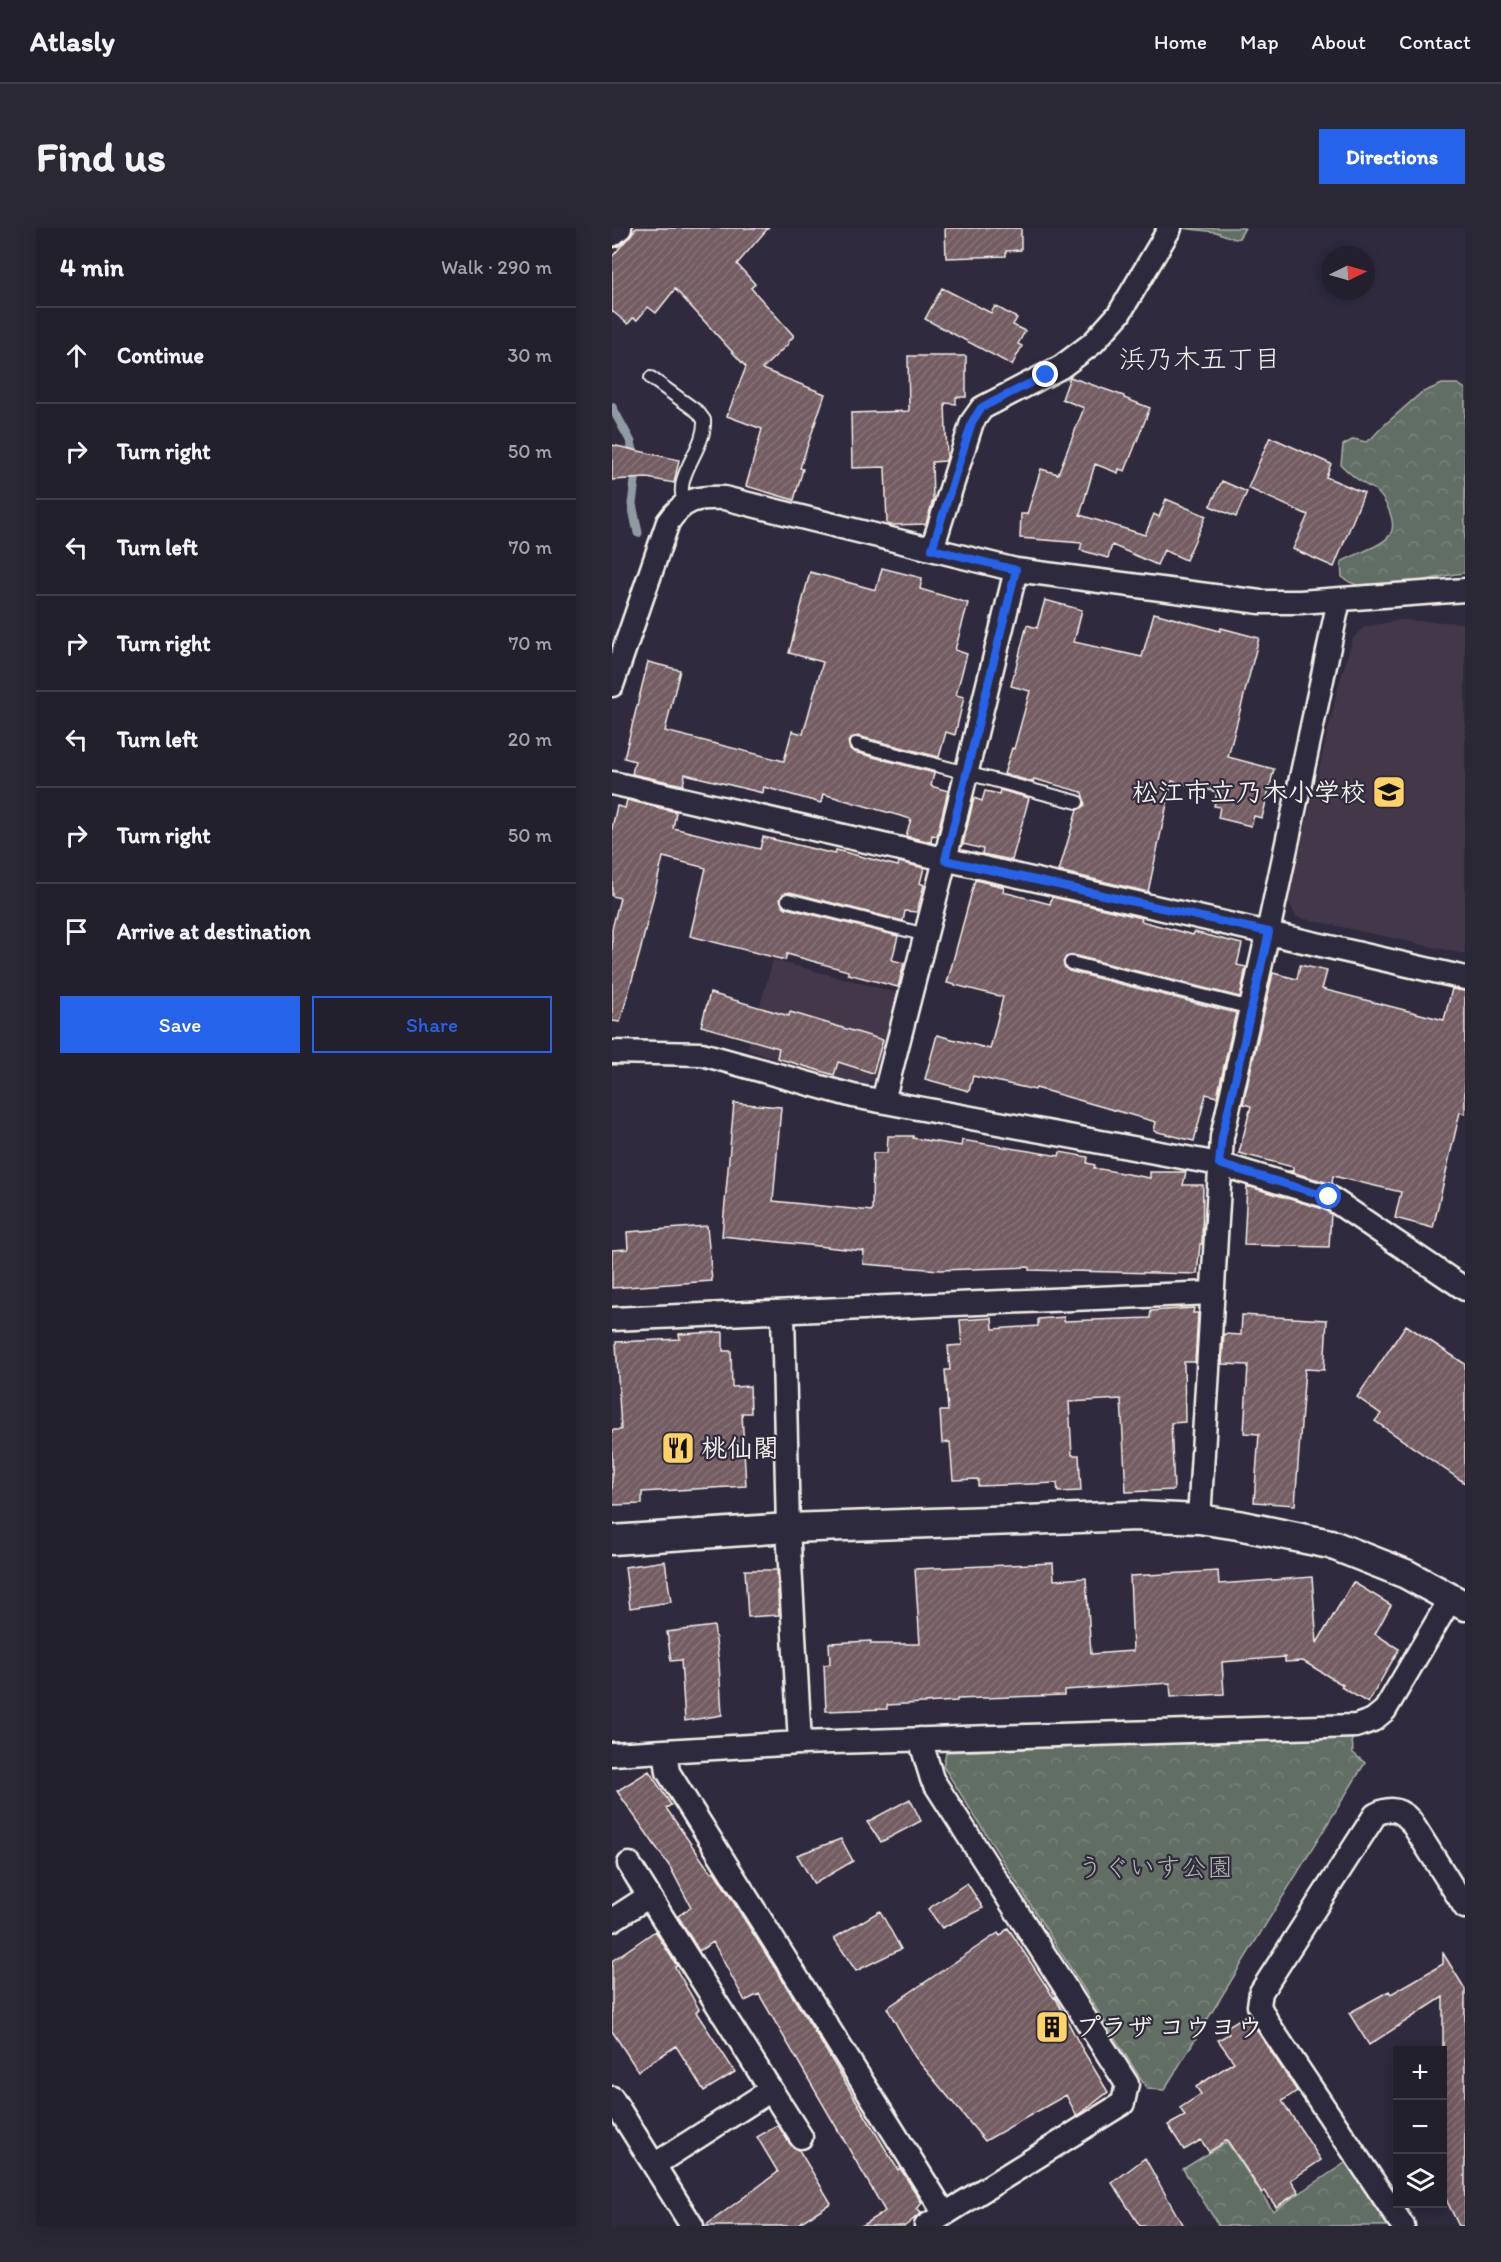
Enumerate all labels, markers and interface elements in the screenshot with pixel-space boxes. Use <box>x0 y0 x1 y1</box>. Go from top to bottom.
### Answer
text: Atlasly <box>30 24 115 58</box>
text: Home <box>1154 29 1207 54</box>
text: Map <box>1240 29 1279 54</box>
text: About <box>1312 29 1366 54</box>
text: Contact <box>1399 29 1471 54</box>
button: Directions <box>1319 129 1465 184</box>
text: Find us <box>36 131 166 182</box>
north arrow <box>1321 246 1375 300</box>
text: 4 min <box>60 251 124 283</box>
text: Walk · 290 m <box>441 255 552 279</box>
icon: ahead <box>60 339 93 372</box>
text: Continue <box>117 342 204 369</box>
district label: 浜乃木五丁目 <box>1119 342 1281 375</box>
text: 30 m <box>507 343 552 367</box>
route end <box>1032 361 1058 387</box>
icon: right <box>60 435 93 468</box>
text: Turn right <box>117 438 211 465</box>
text: 50 m <box>508 439 552 463</box>
icon: left <box>60 531 93 564</box>
text: Turn left <box>117 534 198 561</box>
text: 70 m <box>508 535 552 559</box>
icon: right <box>60 627 93 660</box>
text: Turn right <box>117 630 211 657</box>
text: 70 m <box>508 631 552 655</box>
icon: left <box>60 723 93 756</box>
text: Turn left <box>117 726 198 753</box>
text: 20 m <box>508 727 552 751</box>
school or university icon: 松江市立乃木小学校 <box>1371 774 1407 810</box>
place label: 松江市立乃木小学校 <box>1132 776 1366 808</box>
icon: right <box>60 819 93 852</box>
text: Turn right <box>117 822 211 849</box>
text: 50 m <box>508 823 552 847</box>
icon: arrive <box>60 915 93 948</box>
text: Arrive at destination <box>117 918 311 945</box>
button: Save <box>60 996 300 1053</box>
button: Share <box>312 996 552 1053</box>
route start <box>1315 1183 1341 1209</box>
restaurant icon: 桃仙閣 <box>660 1430 696 1466</box>
place label: 桃仙閣 <box>701 1432 779 1464</box>
park label: うぐいす公園 <box>1077 1851 1233 1883</box>
building icon: プラザ コウヨウ <box>1034 2009 1070 2045</box>
place label: プラザ コウヨウ <box>1075 2011 1263 2043</box>
map controls <box>1393 2046 1447 2208</box>
button: + <box>1393 2046 1447 2100</box>
button: − <box>1393 2100 1447 2154</box>
button: layers <box>1393 2154 1447 2208</box>

